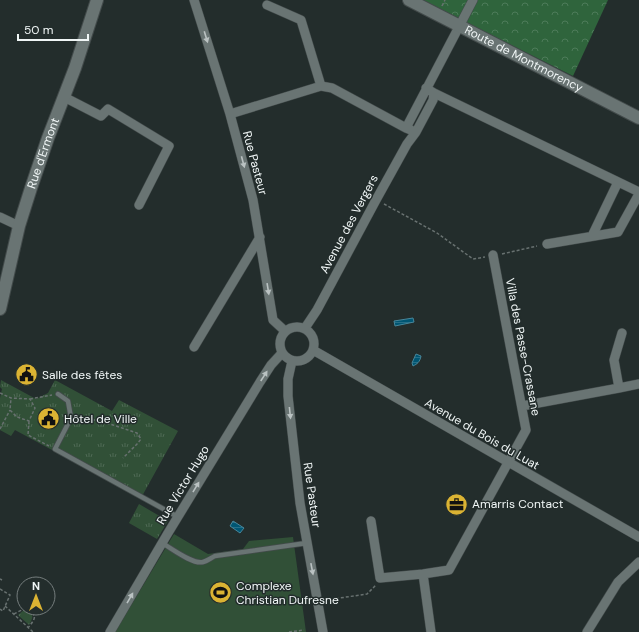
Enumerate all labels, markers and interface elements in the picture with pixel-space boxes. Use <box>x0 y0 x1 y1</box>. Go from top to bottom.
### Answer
scale bar <box>18 16 88 42</box>
text: 50 m <box>24 22 53 38</box>
street label: Route de Montmorency <box>462 22 586 96</box>
one-way arrow <box>203 32 209 44</box>
street label: Rue d'Ermont <box>23 115 63 191</box>
street label: Rue Pasteur <box>239 129 271 197</box>
one-way arrow <box>240 156 246 168</box>
street label: Avenue des Vergers <box>316 172 382 276</box>
street label: Villa des Passe-Crassane <box>502 277 544 417</box>
one-way arrow <box>265 283 271 295</box>
public building icon: Salle des fêtes <box>13 362 39 388</box>
place label: Salle des fêtes <box>42 367 122 383</box>
one-way arrow <box>260 371 268 381</box>
street label: Avenue du Bois du Luat <box>422 395 542 474</box>
public building icon: Hôtel de Ville <box>35 406 61 432</box>
one-way arrow <box>287 407 293 419</box>
place label: Hôtel de Ville <box>64 411 137 427</box>
street label: Rue Victor Hugo <box>153 443 213 527</box>
street label: Rue Pasteur <box>300 461 325 529</box>
one-way arrow <box>193 481 200 493</box>
office icon: Amarris Contact <box>443 491 469 517</box>
place label: Amarris Contact <box>472 496 564 512</box>
one-way arrow <box>309 563 315 576</box>
north arrow <box>16 576 56 616</box>
place label: Complexe Christian Dufresne <box>236 578 339 608</box>
text: N <box>32 579 40 593</box>
sports icon: Complexe Christian Dufresne <box>207 580 233 606</box>
one-way arrow <box>126 592 133 604</box>

